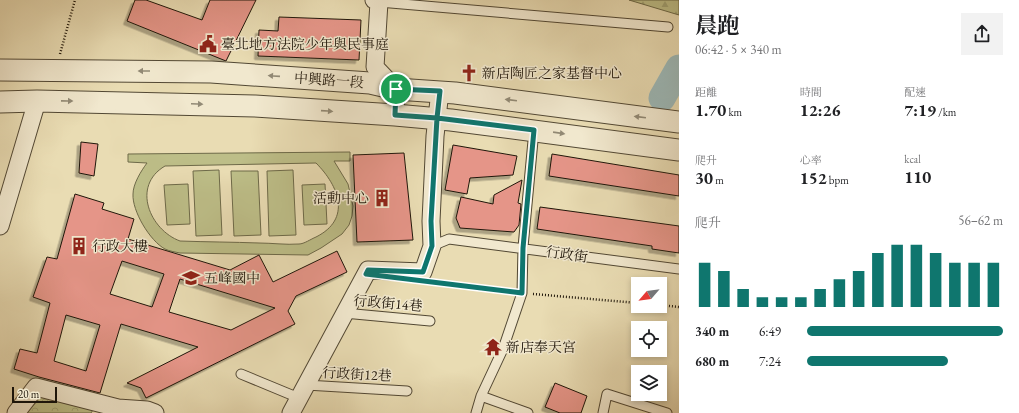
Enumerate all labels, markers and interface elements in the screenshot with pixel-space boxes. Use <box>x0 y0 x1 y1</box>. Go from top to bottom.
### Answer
text: 晨跑 <box>695 11 739 40</box>
button: share <box>961 13 1003 55</box>
public building icon: 臺北地方法院少年與民事庭 <box>198 34 218 54</box>
place label: 臺北地方法院少年與民事庭 <box>221 35 389 53</box>
text: 06:42 · 5 × 340 m <box>695 41 782 58</box>
church icon: 新店陶匠之家基督中心 <box>459 63 479 83</box>
place label: 新店陶匠之家基督中心 <box>482 64 622 82</box>
one-way arrow <box>137 68 150 74</box>
street label: 中興路一段 <box>293 69 365 91</box>
pin <box>379 72 413 106</box>
one-way arrow <box>268 73 280 80</box>
icon: arrive <box>385 78 407 100</box>
text: 距離 <box>695 85 717 99</box>
text: 時間 <box>800 85 822 99</box>
text: 配速 <box>904 85 926 99</box>
one-way arrow <box>505 97 517 103</box>
one-way arrow <box>61 98 74 104</box>
text: 1.70 <box>695 99 726 121</box>
text: 12:26 <box>800 99 840 121</box>
text: 7:19 <box>904 99 936 121</box>
one-way arrow <box>191 101 203 108</box>
text: km <box>726 105 742 119</box>
text: /km <box>936 105 956 119</box>
one-way arrow <box>321 107 333 114</box>
one-way arrow <box>634 114 646 120</box>
one-way arrow <box>553 130 565 136</box>
text: kcal <box>904 152 921 166</box>
text: 爬升 <box>695 153 717 167</box>
text: 心率 <box>800 153 822 167</box>
text: 110 <box>904 166 931 188</box>
text: 30 <box>695 167 713 189</box>
text: 152 <box>800 167 827 189</box>
text: m <box>713 173 724 187</box>
text: bpm <box>827 173 849 187</box>
building icon: 活動中心 <box>372 188 392 208</box>
place label: 活動中心 <box>313 189 369 207</box>
text: 56–62 m <box>958 212 1003 229</box>
text: 爬升 <box>695 214 721 231</box>
building icon: 行政大樓 <box>69 236 89 256</box>
place label: 行政大樓 <box>92 237 148 255</box>
street label: 行政街 <box>545 242 589 266</box>
school or university icon: 五峰國中 <box>181 268 201 288</box>
place label: 五峰國中 <box>204 269 260 287</box>
north arrow <box>631 277 667 313</box>
map controls <box>631 277 667 401</box>
street label: 行政街14巷 <box>353 291 423 315</box>
button: locate <box>631 321 667 357</box>
text: 340 m <box>695 323 729 340</box>
text: 6:49 <box>759 323 781 340</box>
temple icon: 新店奉天宮 <box>483 337 503 357</box>
place label: 新店奉天宮 <box>506 338 576 356</box>
text: 680 m <box>695 353 729 370</box>
text: 7:24 <box>759 353 781 370</box>
street label: 行政街12巷 <box>322 363 392 385</box>
button: layers <box>631 365 667 401</box>
scale bar <box>12 385 57 404</box>
text: 20 m <box>18 387 39 401</box>

